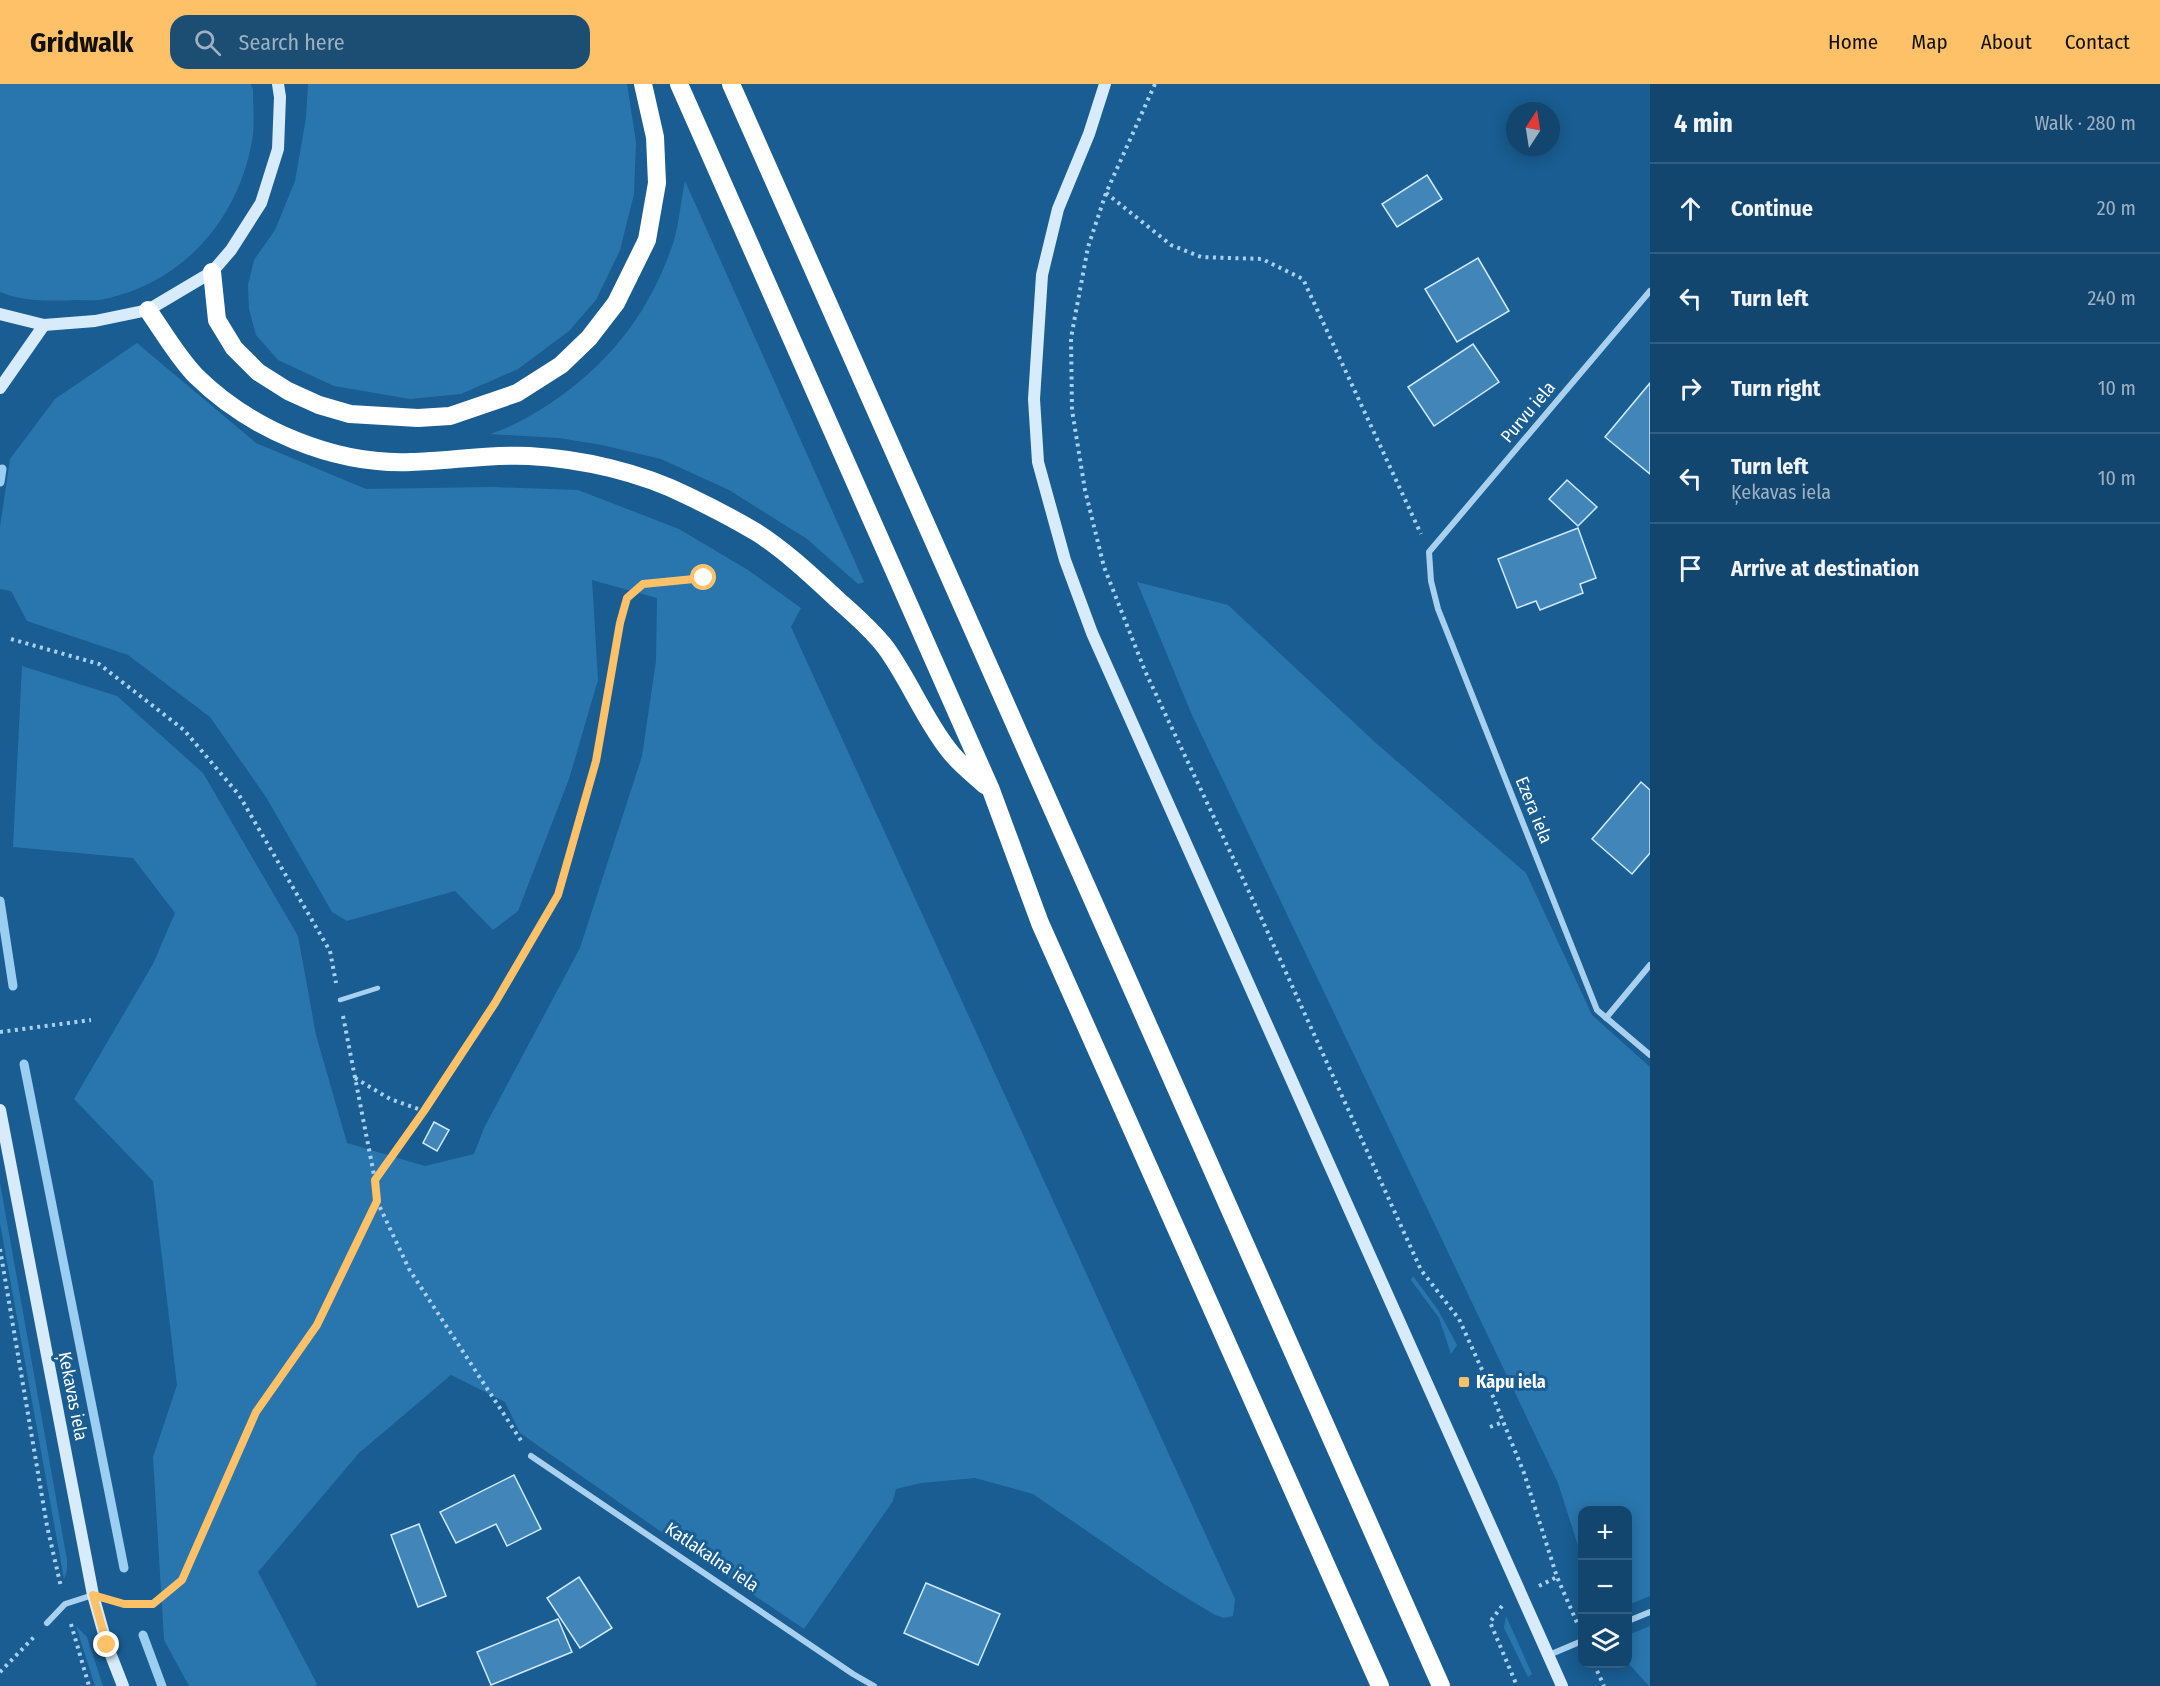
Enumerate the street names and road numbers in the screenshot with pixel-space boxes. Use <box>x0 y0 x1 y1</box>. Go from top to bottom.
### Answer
street label: Purvu iela <box>1496 377 1560 447</box>
street label: Ezera iela <box>1511 773 1557 847</box>
street label: Ķekavas iela <box>54 1350 92 1443</box>
street label: Katlakalna iela <box>661 1518 763 1597</box>

